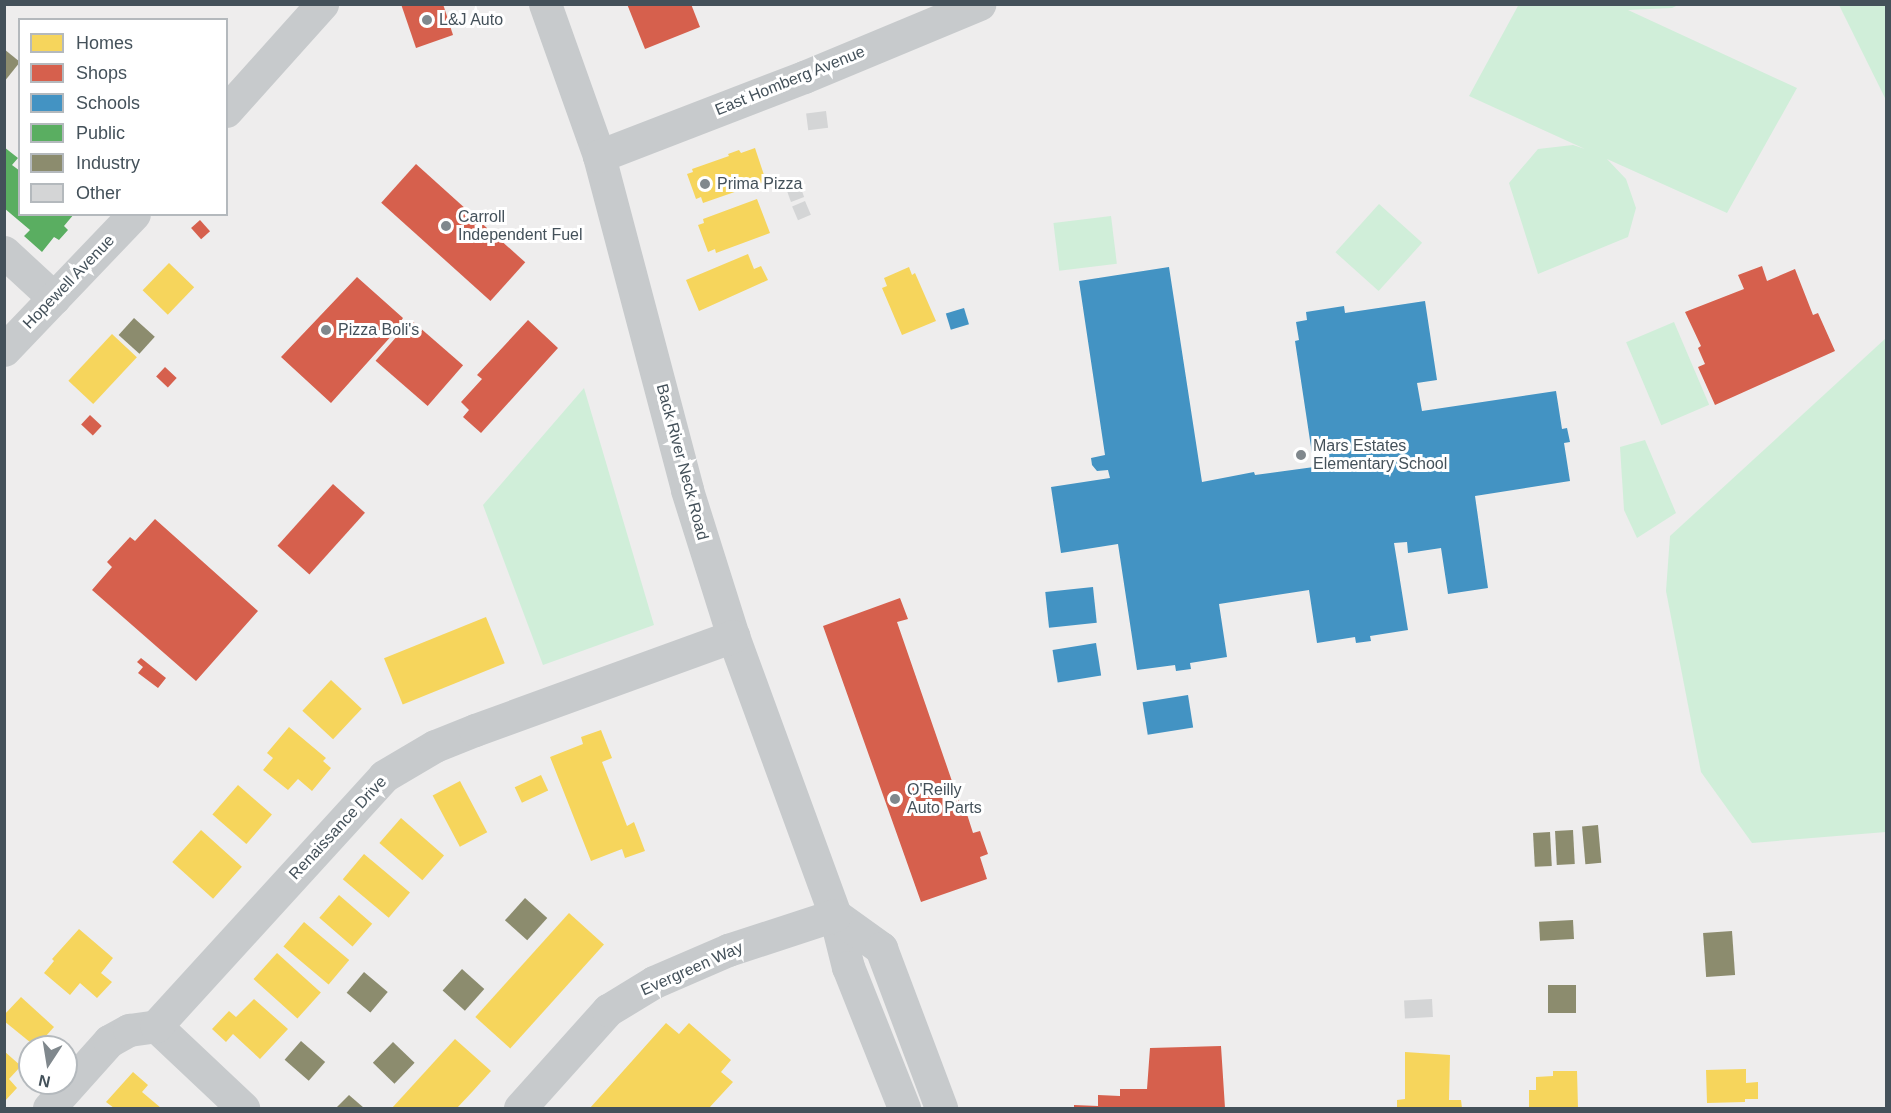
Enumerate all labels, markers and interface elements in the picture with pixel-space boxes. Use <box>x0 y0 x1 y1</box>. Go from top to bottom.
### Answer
place label: L&J Auto <box>439 10 504 30</box>
marker: L&J Auto <box>420 13 434 27</box>
legend <box>18 18 228 216</box>
text: Homes <box>76 33 133 53</box>
street label: East Homberg Avenue <box>712 42 868 120</box>
text: Shops <box>76 63 127 83</box>
text: Schools <box>76 93 140 113</box>
text: Public <box>76 123 125 143</box>
text: Industry <box>76 153 140 173</box>
place label: Prima Pizza <box>717 174 802 194</box>
marker: Prima Pizza <box>698 177 712 191</box>
text: Other <box>76 183 121 203</box>
place label: Carroll Independent Fuel <box>458 207 583 245</box>
marker: Carroll Independent Fuel <box>439 219 453 233</box>
street label: Hopewell Avenue <box>19 231 119 333</box>
place label: Pizza Boli's <box>338 320 419 340</box>
marker: Pizza Boli's <box>319 323 333 337</box>
street label: Back River Neck Road <box>652 382 712 542</box>
place label: Mars Estates Elementary School <box>1313 436 1447 474</box>
marker: Mars Estates Elementary School <box>1294 448 1308 462</box>
street label: Renaissance Drive <box>285 772 391 884</box>
place label: O'Reilly Auto Parts <box>907 780 982 818</box>
marker: O'Reilly Auto Parts <box>888 792 902 806</box>
street label: Evergreen Way <box>638 938 746 1000</box>
north arrow <box>18 1035 78 1095</box>
text: N <box>37 1072 52 1091</box>

